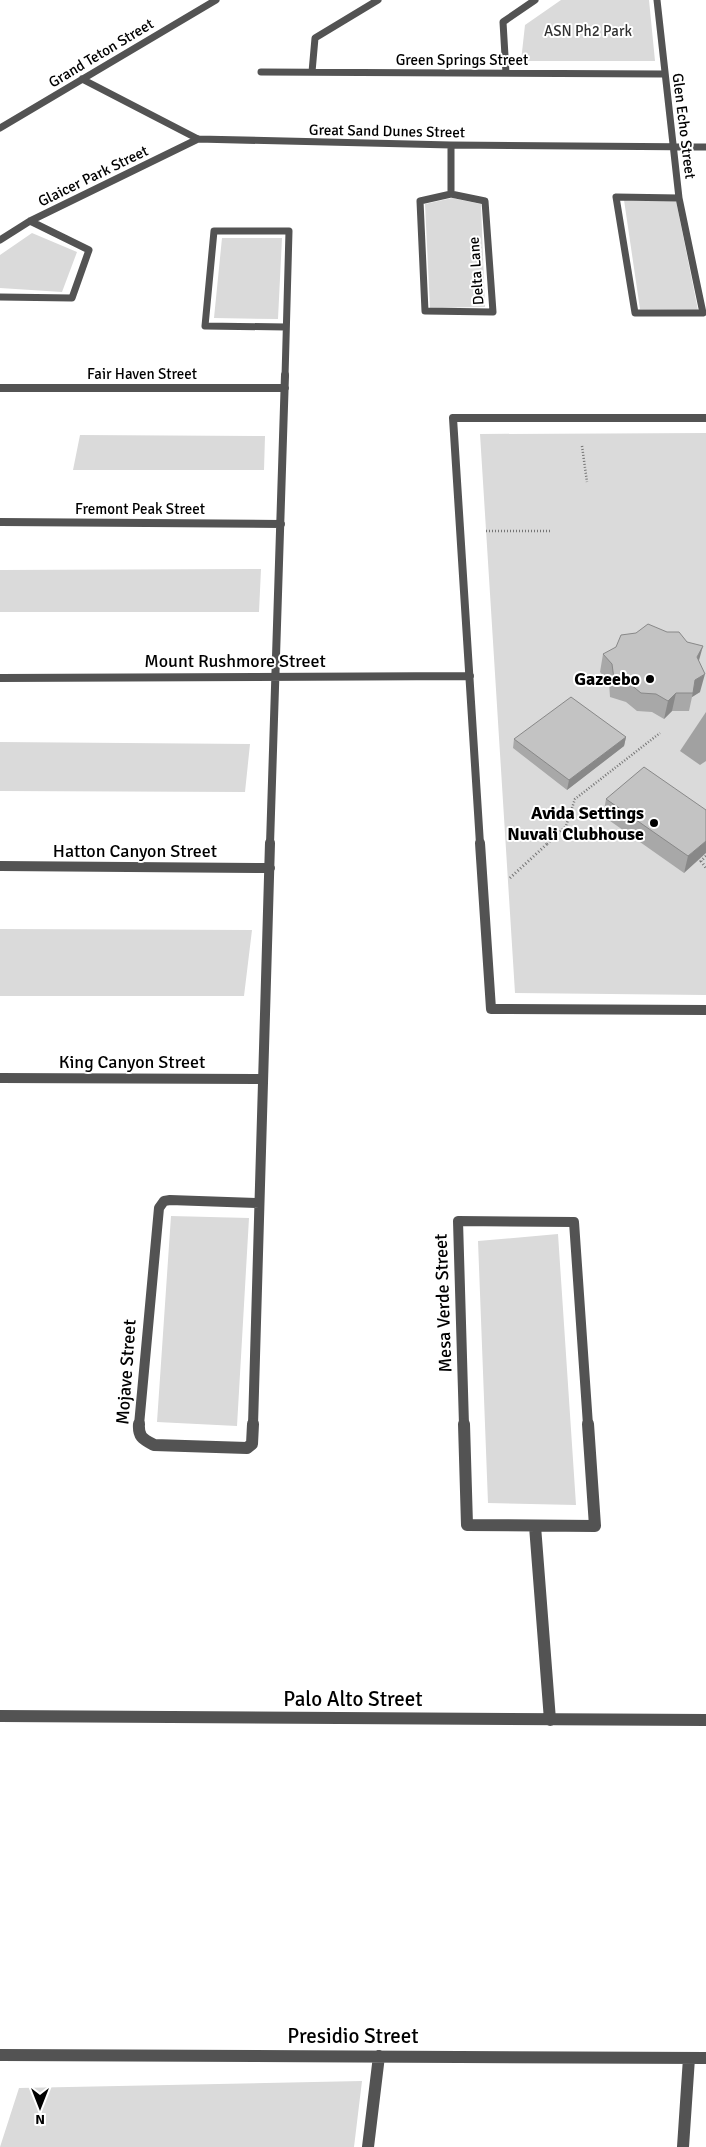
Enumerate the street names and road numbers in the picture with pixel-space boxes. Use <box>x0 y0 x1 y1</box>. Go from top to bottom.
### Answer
street label: Grand Teton Street <box>45 15 157 91</box>
street label: Green Springs Street <box>396 51 528 69</box>
street label: Glen Echo Street <box>669 72 699 180</box>
street label: Great Sand Dunes Street <box>309 121 465 141</box>
street label: Glaicer Park Street <box>35 142 151 210</box>
street label: Delta Lane <box>465 236 487 306</box>
street label: Fair Haven Street <box>87 365 197 383</box>
street label: Fremont Peak Street <box>75 500 205 518</box>
street label: Mount Rushmore Street <box>144 650 326 672</box>
street label: Hatton Canyon Street <box>53 840 217 862</box>
street label: King Canyon Street <box>59 1051 205 1073</box>
street label: Mesa Verde Street <box>430 1233 456 1373</box>
street label: Mojave Street <box>111 1319 141 1425</box>
street label: Palo Alto Street <box>283 1686 423 1712</box>
street label: Presidio Street <box>287 2023 419 2049</box>

